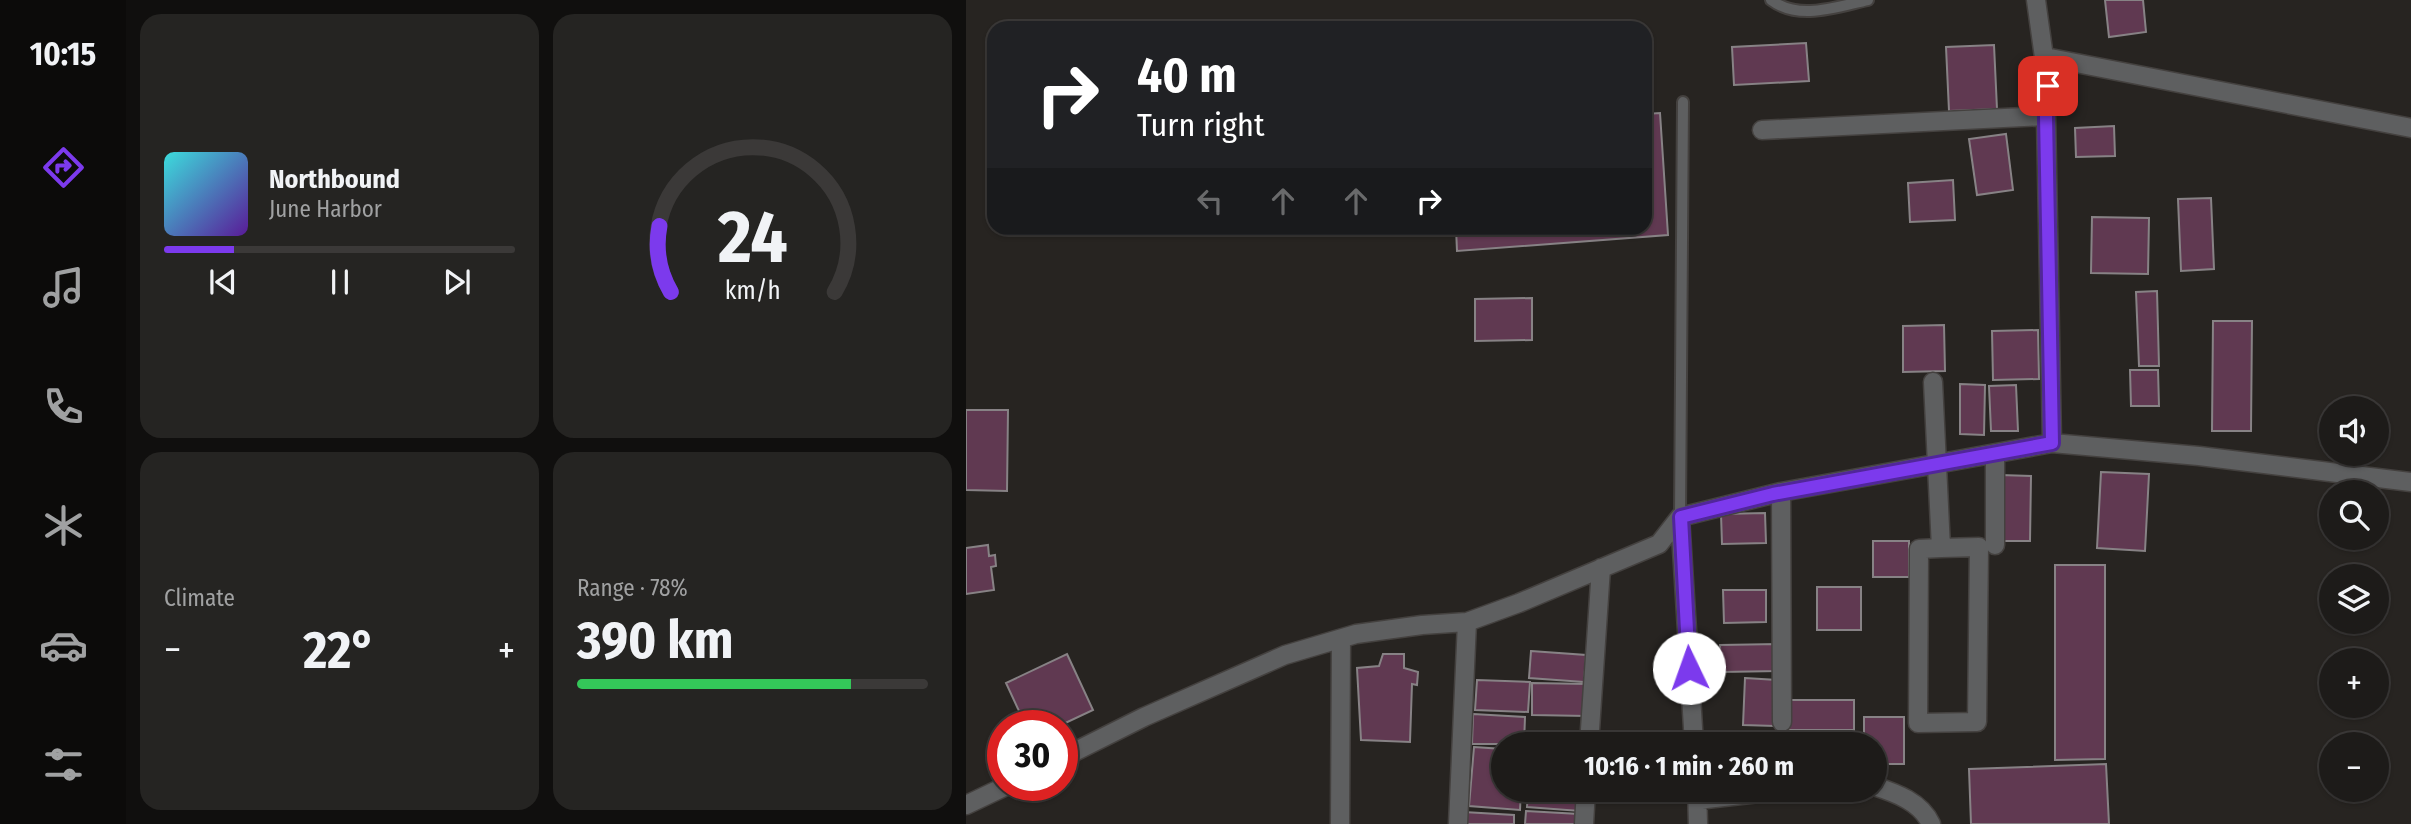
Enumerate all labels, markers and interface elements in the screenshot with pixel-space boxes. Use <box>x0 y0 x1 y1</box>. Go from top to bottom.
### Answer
text: 10:15 <box>30 35 96 73</box>
text: 40 m <box>1137 46 1237 105</box>
icon: right <box>1022 49 1113 140</box>
pin <box>2018 56 2078 116</box>
icon: arrive <box>2029 67 2067 105</box>
text: Turn right <box>1137 106 1264 144</box>
icon: directions <box>39 143 88 192</box>
text: Northbound <box>269 164 400 195</box>
icon: left <box>1191 182 1229 220</box>
icon: ahead <box>1264 182 1302 220</box>
icon: ahead <box>1337 182 1375 220</box>
icon: right <box>1410 182 1448 220</box>
text: June Harbor <box>269 195 382 223</box>
text: 24 <box>717 195 787 282</box>
icon: music <box>39 263 88 312</box>
icon: previous <box>204 263 242 301</box>
icon: pause <box>321 263 359 301</box>
icon: next <box>438 263 476 301</box>
text: km/h <box>725 276 780 306</box>
icon: phone <box>39 382 88 431</box>
map controls <box>2319 396 2389 802</box>
button: sound <box>2319 396 2389 466</box>
button: search <box>2319 480 2389 550</box>
icon: climate <box>39 501 88 550</box>
button: layers <box>2319 564 2389 634</box>
text: Range · 78% <box>577 574 688 602</box>
text: Climate <box>164 584 235 612</box>
text: 390 km <box>577 609 733 672</box>
text: 22° <box>303 619 376 682</box>
icon: car <box>39 621 88 670</box>
text: − <box>164 627 181 673</box>
text: + <box>498 627 515 673</box>
position arrow <box>1652 631 1726 705</box>
button: + <box>2319 648 2389 718</box>
speed limit sign: 30 <box>987 710 1078 801</box>
button: − <box>2319 732 2389 802</box>
icon: filters <box>39 740 88 789</box>
text: 10:16 · 1 min · 260 m <box>1584 751 1794 782</box>

